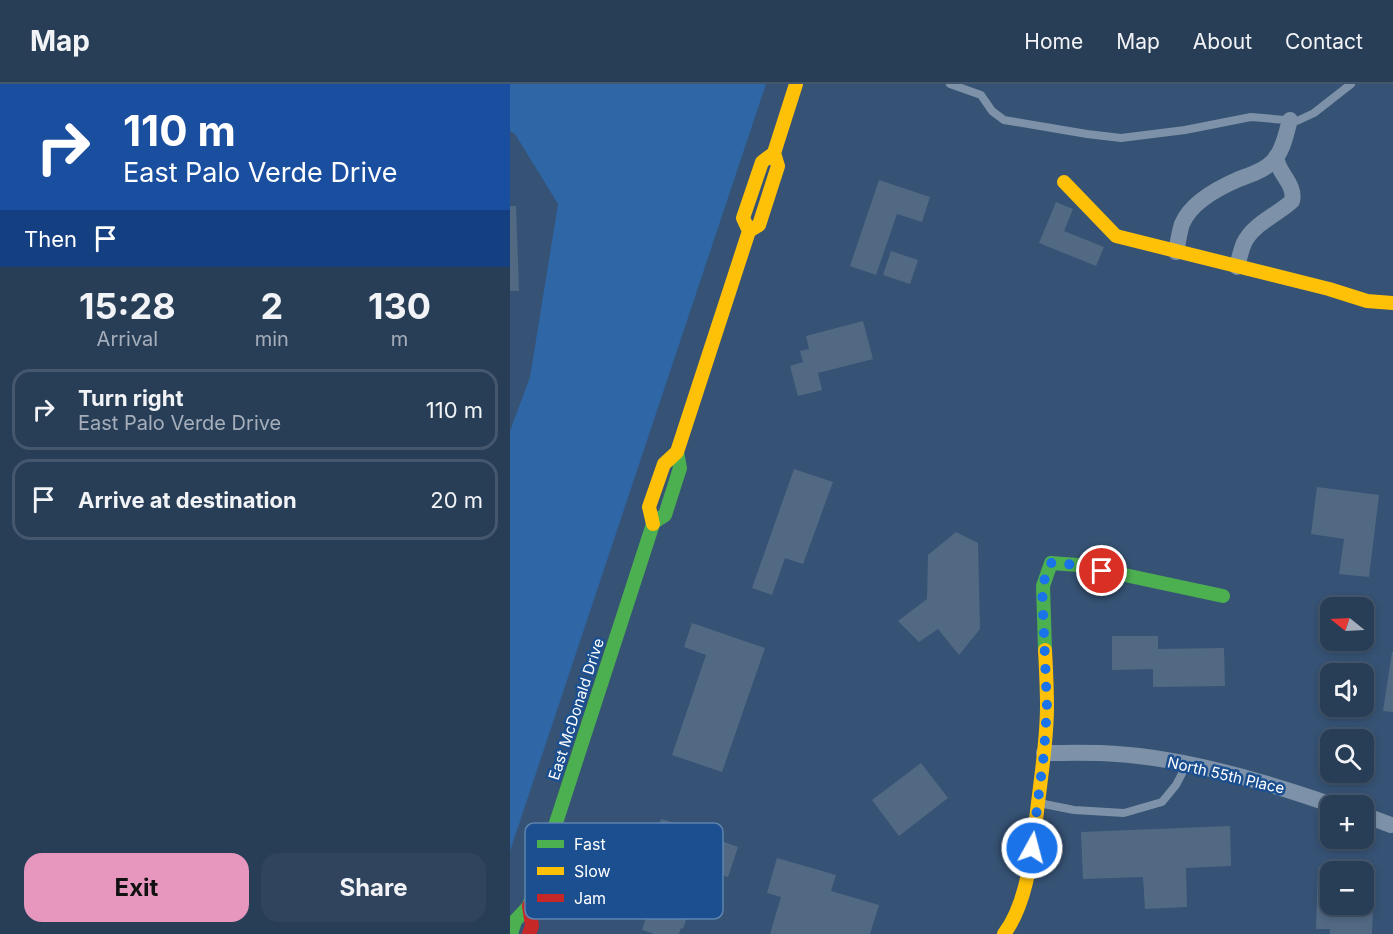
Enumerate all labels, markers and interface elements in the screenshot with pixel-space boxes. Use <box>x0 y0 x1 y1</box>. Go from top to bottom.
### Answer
text: Map <box>30 24 90 58</box>
text: Home <box>1024 29 1083 54</box>
text: Map <box>1116 29 1160 54</box>
text: About <box>1193 29 1252 54</box>
text: Contact <box>1285 29 1363 54</box>
text: 110 m <box>123 105 236 156</box>
icon: right <box>24 108 102 186</box>
text: East Palo Verde Drive <box>123 156 397 189</box>
icon: arrive <box>89 222 122 255</box>
text: Then <box>24 226 77 252</box>
text: 15:28 <box>79 284 176 328</box>
text: 2 <box>260 284 283 328</box>
text: 130 <box>368 284 431 328</box>
text: Arrival <box>97 327 158 351</box>
text: min <box>255 327 289 351</box>
text: m <box>391 327 408 351</box>
text: Turn right <box>78 385 184 411</box>
icon: right <box>27 393 60 426</box>
text: 110 m <box>426 397 483 423</box>
text: East Palo Verde Drive <box>78 411 281 435</box>
icon: arrive <box>27 483 60 516</box>
text: Arrive at destination <box>78 487 297 513</box>
text: 20 m <box>430 487 483 513</box>
pin <box>1076 545 1127 596</box>
icon: arrive <box>1085 554 1118 587</box>
north arrow <box>1320 597 1374 651</box>
map controls <box>1320 597 1374 915</box>
street label: East McDonald Drive <box>544 636 608 782</box>
button: sound <box>1320 663 1374 717</box>
button: search <box>1320 729 1374 783</box>
street label: North 55th Place <box>1166 752 1286 798</box>
button: + <box>1320 795 1374 849</box>
position arrow <box>1000 816 1064 880</box>
legend <box>525 823 723 919</box>
text: Fast <box>574 834 606 854</box>
button: Exit <box>24 853 249 922</box>
button: Share <box>261 853 486 922</box>
text: Slow <box>574 861 611 881</box>
button: − <box>1320 861 1374 915</box>
text: Jam <box>574 888 606 908</box>

